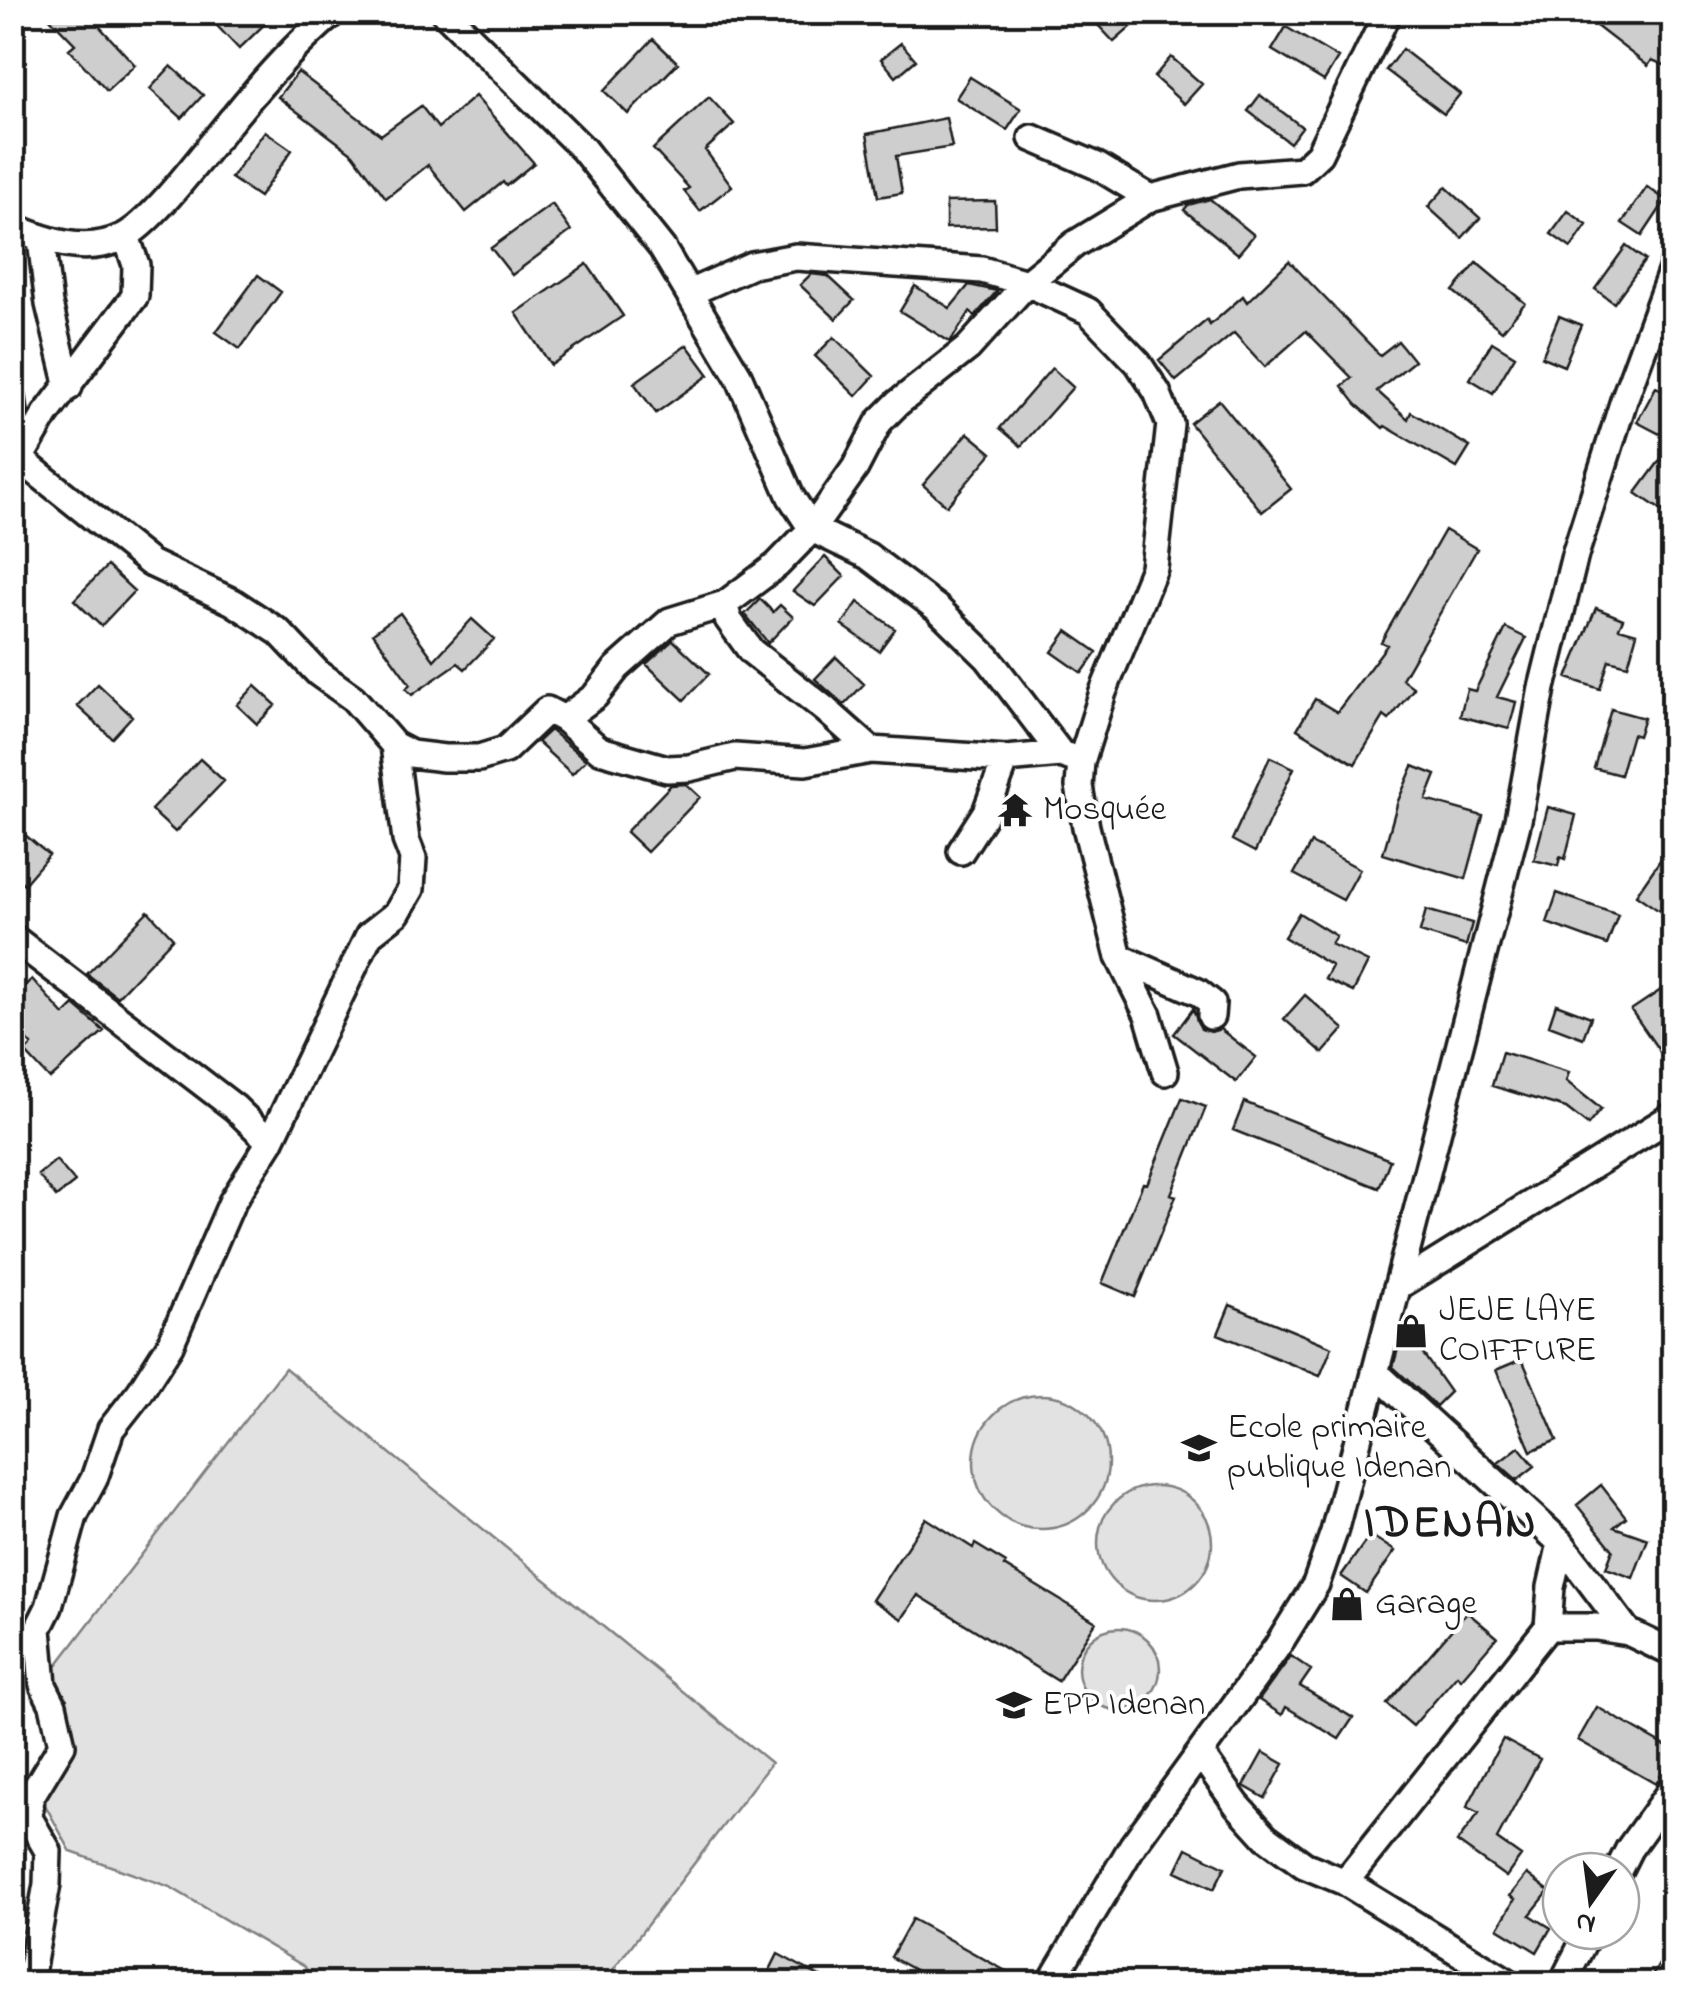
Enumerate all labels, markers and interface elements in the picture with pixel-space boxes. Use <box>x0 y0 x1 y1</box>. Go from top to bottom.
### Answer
place label: Mosquée <box>1043 785 1166 836</box>
temple icon: Mosquée <box>996 791 1034 829</box>
place label: JEJE LAYE COIFFURE <box>1439 1286 1596 1377</box>
shop icon: JEJE LAYE COIFFURE <box>1392 1312 1430 1350</box>
place label: Ecole primaire publique Idenan <box>1227 1403 1451 1494</box>
school or university icon: Ecole primaire publique Idenan <box>1180 1429 1218 1467</box>
district label: IDENAN <box>1364 1492 1538 1558</box>
place label: Garage <box>1375 1579 1477 1630</box>
shop icon: Garage <box>1328 1585 1366 1623</box>
place label: EPP Idenan <box>1042 1680 1205 1731</box>
school or university icon: EPP Idenan <box>995 1686 1033 1724</box>
north arrow <box>1541 1851 1641 1951</box>
text: N <box>1572 1900 1600 1944</box>

